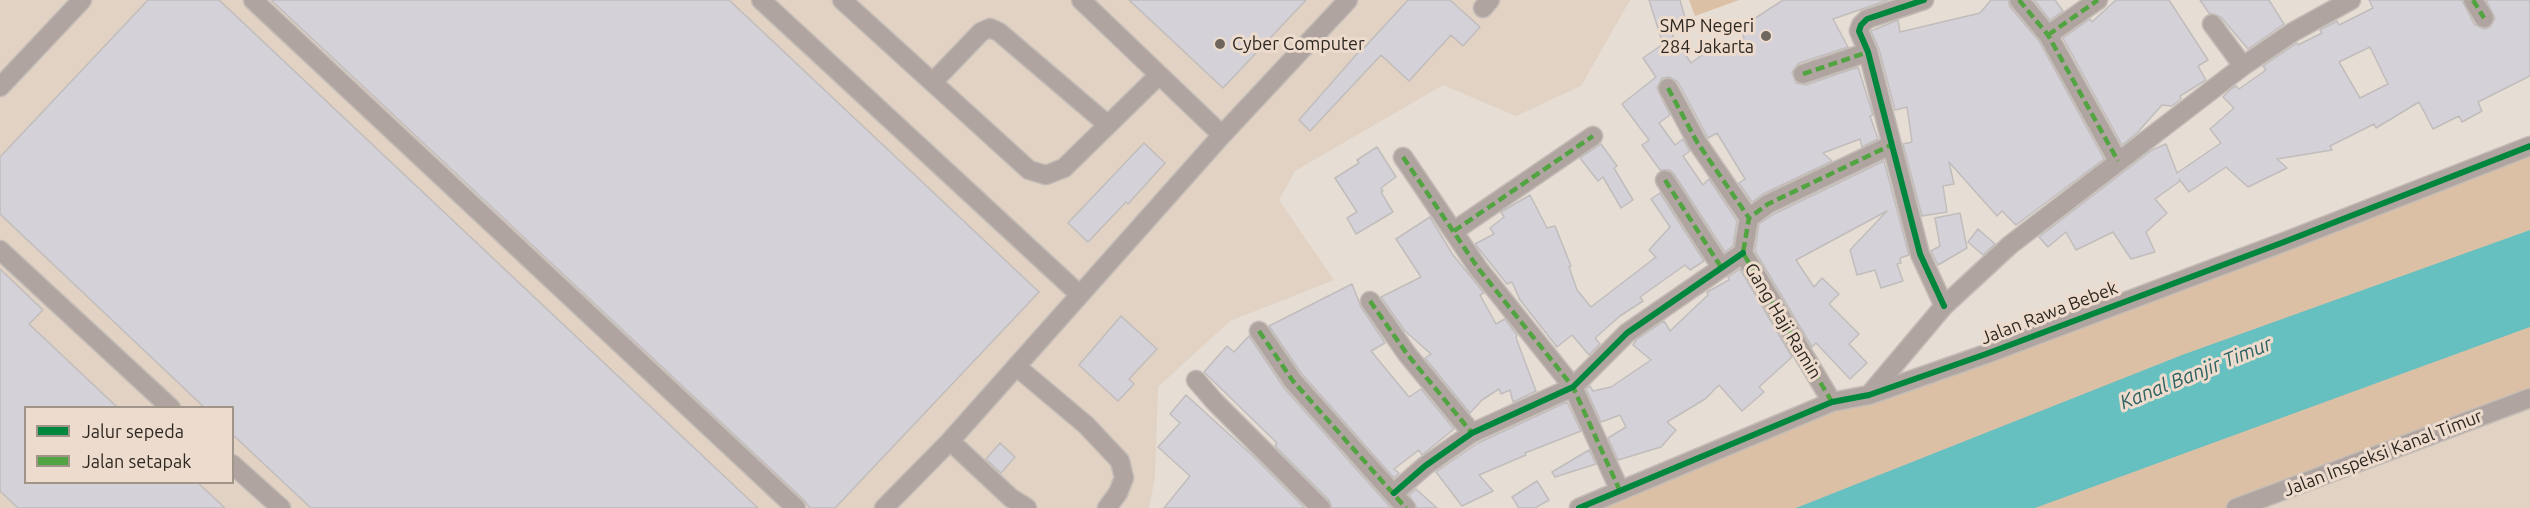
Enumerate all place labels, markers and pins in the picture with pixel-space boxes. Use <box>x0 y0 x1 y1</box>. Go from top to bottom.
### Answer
place label: SMP Negeri 284 Jakarta <box>1660 15 1754 57</box>
marker: SMP Negeri 284 Jakarta <box>1759 29 1773 43</box>
place label: Cyber Computer <box>1232 33 1365 55</box>
marker: Cyber Computer <box>1213 37 1227 51</box>

